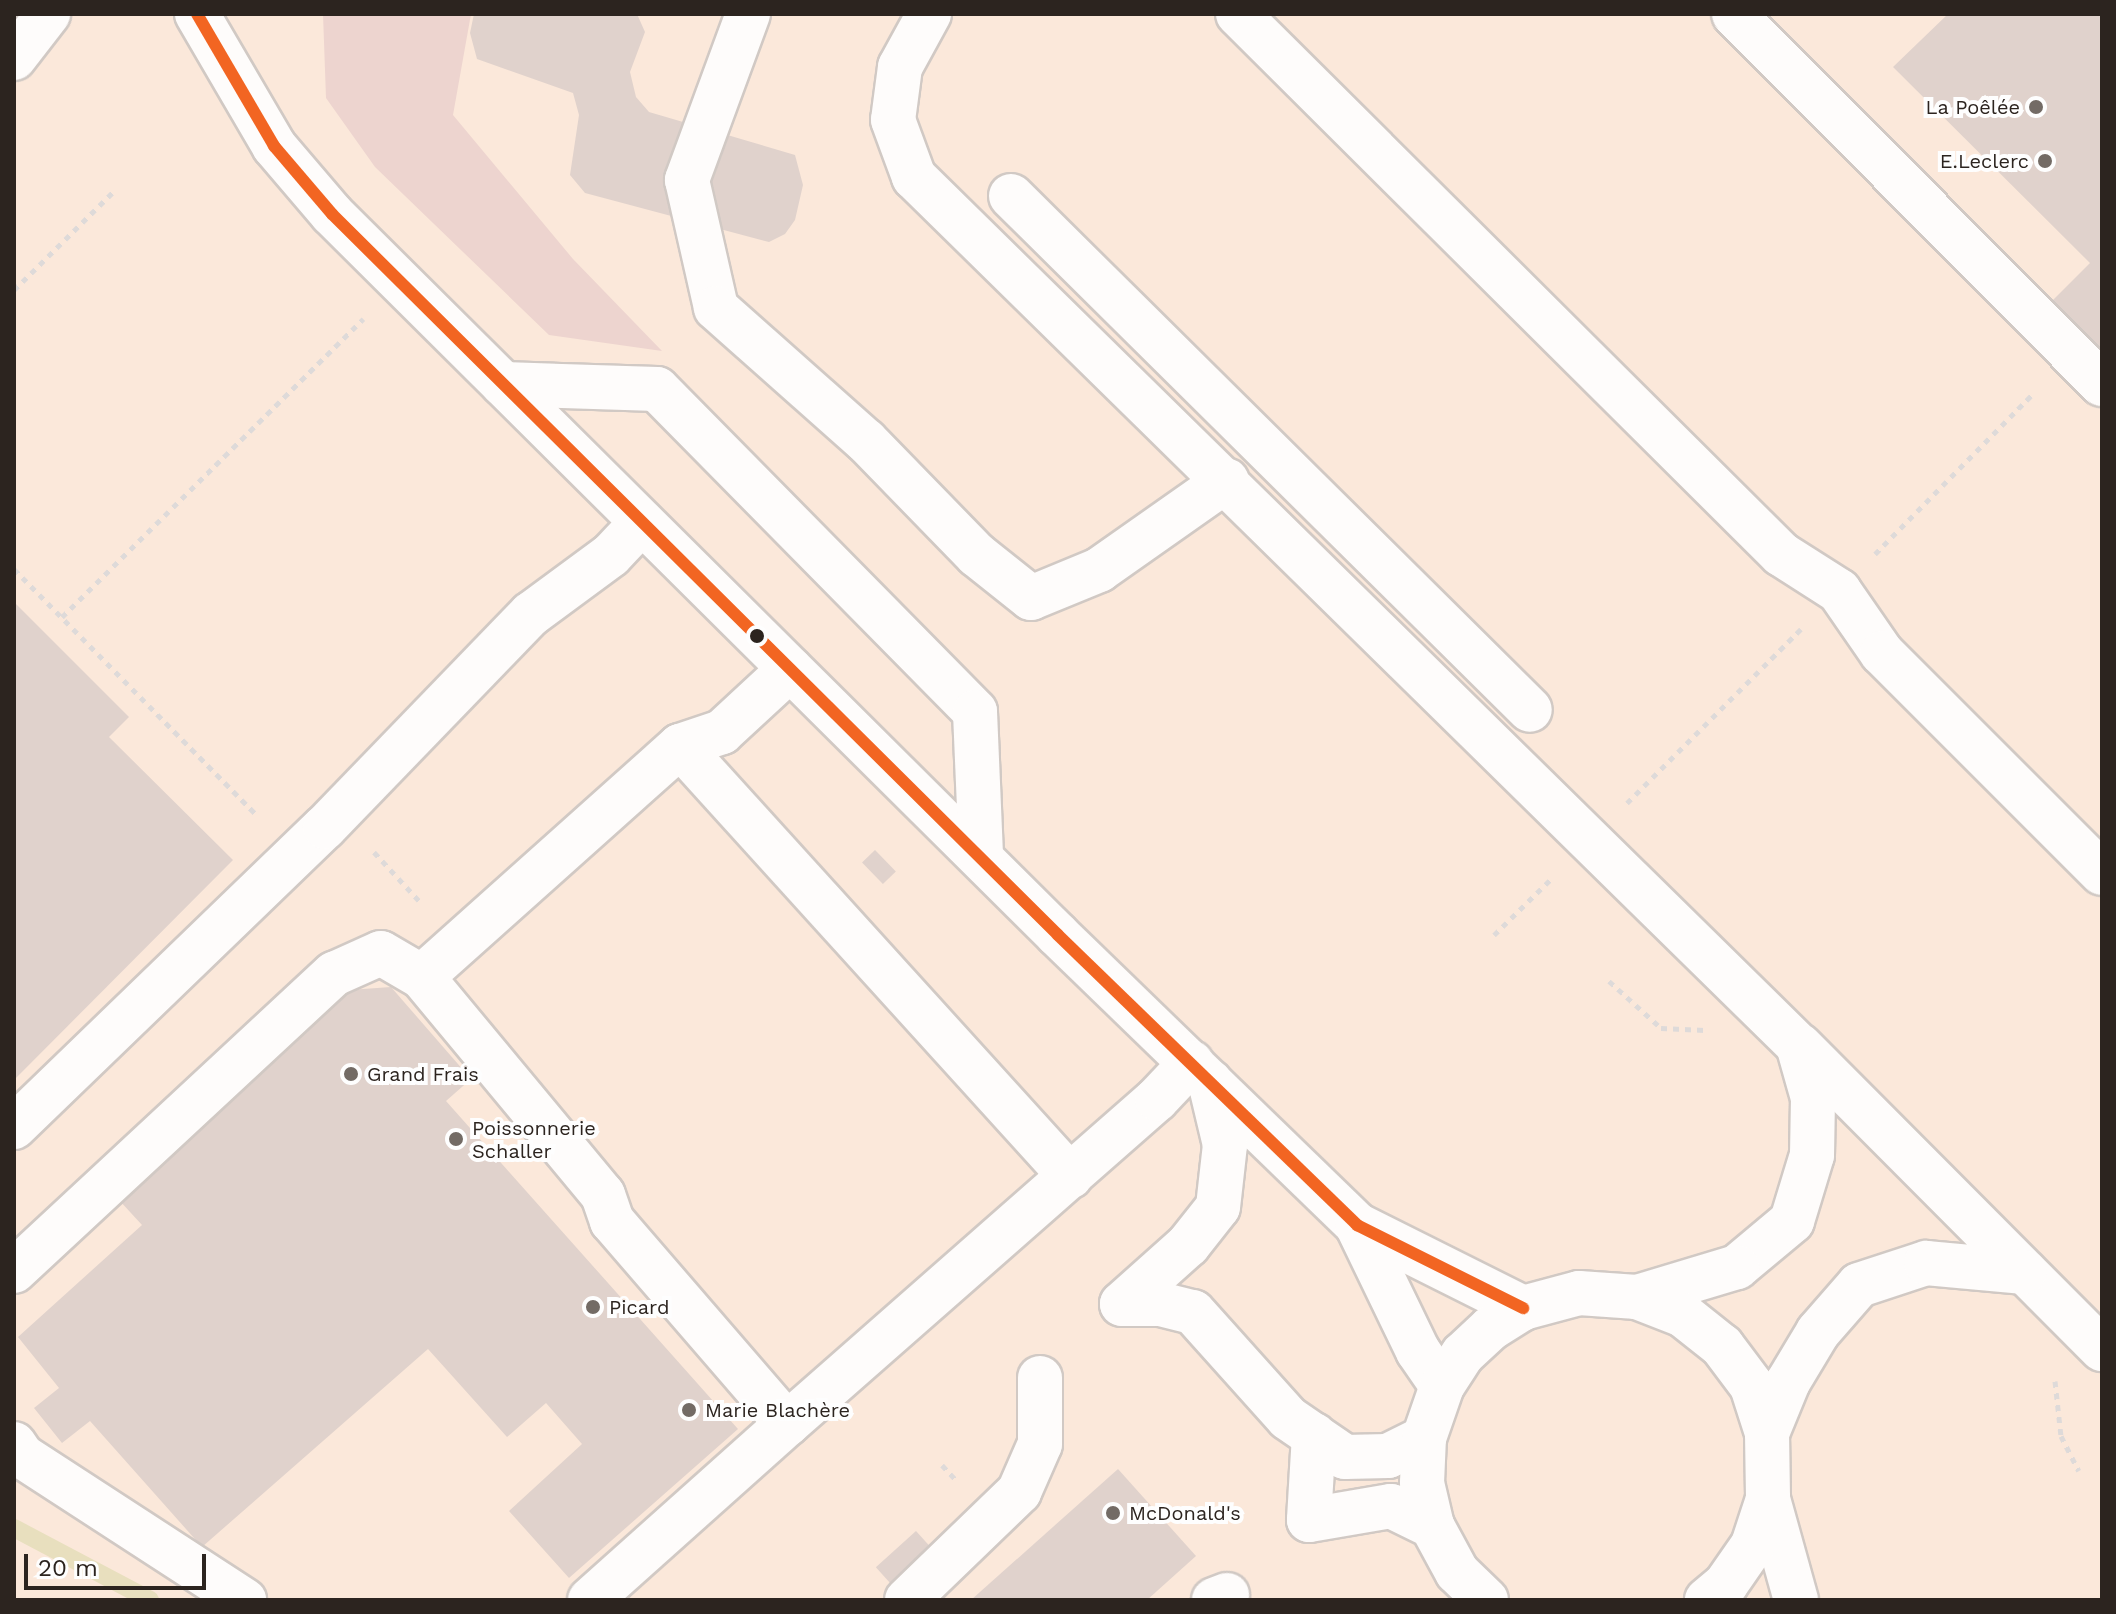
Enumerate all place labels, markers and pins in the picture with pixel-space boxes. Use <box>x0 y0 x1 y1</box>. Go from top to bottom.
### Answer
place label: La Poêlée <box>1925 95 2020 119</box>
marker: La Poêlée <box>2027 98 2045 116</box>
place label: E.Leclerc <box>1940 149 2029 173</box>
marker: E.Leclerc <box>2036 152 2054 170</box>
unlabelled marker <box>749 628 765 644</box>
place label: Grand Frais <box>367 1062 479 1086</box>
marker: Grand Frais <box>342 1065 360 1083</box>
place label: Poissonnerie Schaller <box>472 1116 596 1163</box>
marker: Poissonnerie Schaller <box>447 1130 465 1148</box>
place label: Picard <box>609 1295 669 1319</box>
marker: Picard <box>584 1298 602 1316</box>
place label: Marie Blachère <box>705 1398 850 1422</box>
marker: Marie Blachère <box>680 1401 698 1419</box>
place label: McDonald's <box>1129 1501 1241 1525</box>
marker: McDonald's <box>1104 1504 1122 1522</box>

